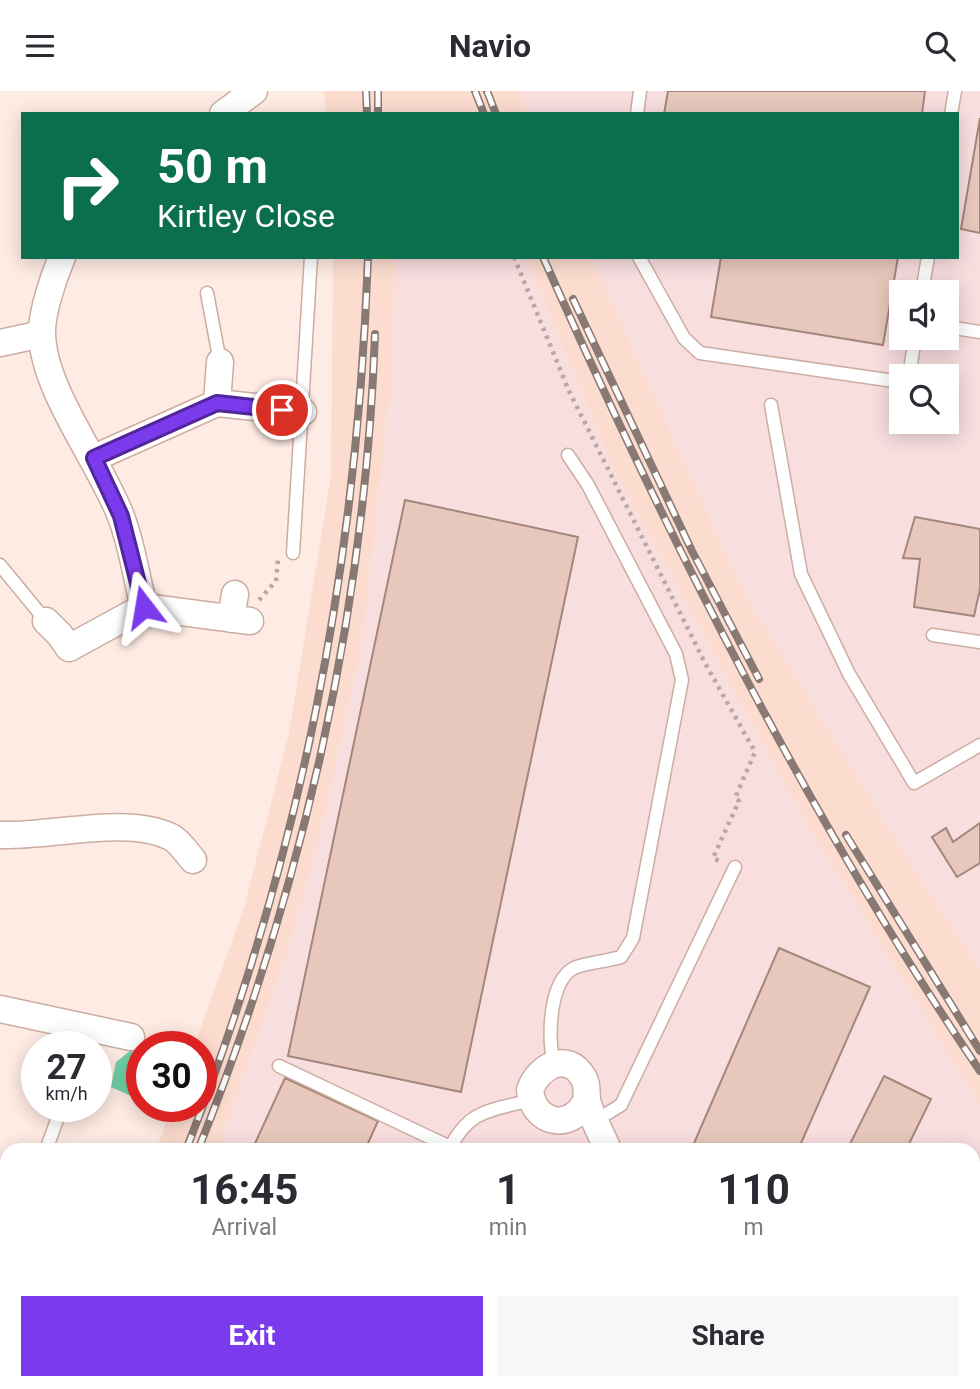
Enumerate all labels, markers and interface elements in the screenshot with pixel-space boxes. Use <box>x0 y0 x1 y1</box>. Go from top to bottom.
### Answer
icon: menu <box>21 27 59 65</box>
text: Navio <box>449 27 531 65</box>
icon: search <box>921 27 959 65</box>
text: 50 m <box>157 138 268 195</box>
icon: right <box>42 140 133 231</box>
text: Kirtley Close <box>157 197 335 235</box>
map controls <box>889 280 959 434</box>
button: sound <box>889 280 959 350</box>
button: search <box>889 364 959 434</box>
pin <box>252 380 312 440</box>
icon: arrive <box>263 391 301 429</box>
position arrow <box>107 570 181 644</box>
speed limit sign: 30 <box>126 1031 217 1122</box>
text: 27 <box>46 1047 87 1088</box>
text: km/h <box>45 1083 88 1104</box>
text: 16:45 <box>190 1165 298 1214</box>
text: 1 <box>496 1165 520 1214</box>
text: 110 <box>717 1165 790 1214</box>
text: Arrival <box>212 1214 277 1241</box>
text: min <box>489 1214 527 1241</box>
text: m <box>744 1214 764 1241</box>
button: Exit <box>21 1296 483 1376</box>
button: Share <box>497 1296 959 1376</box>

